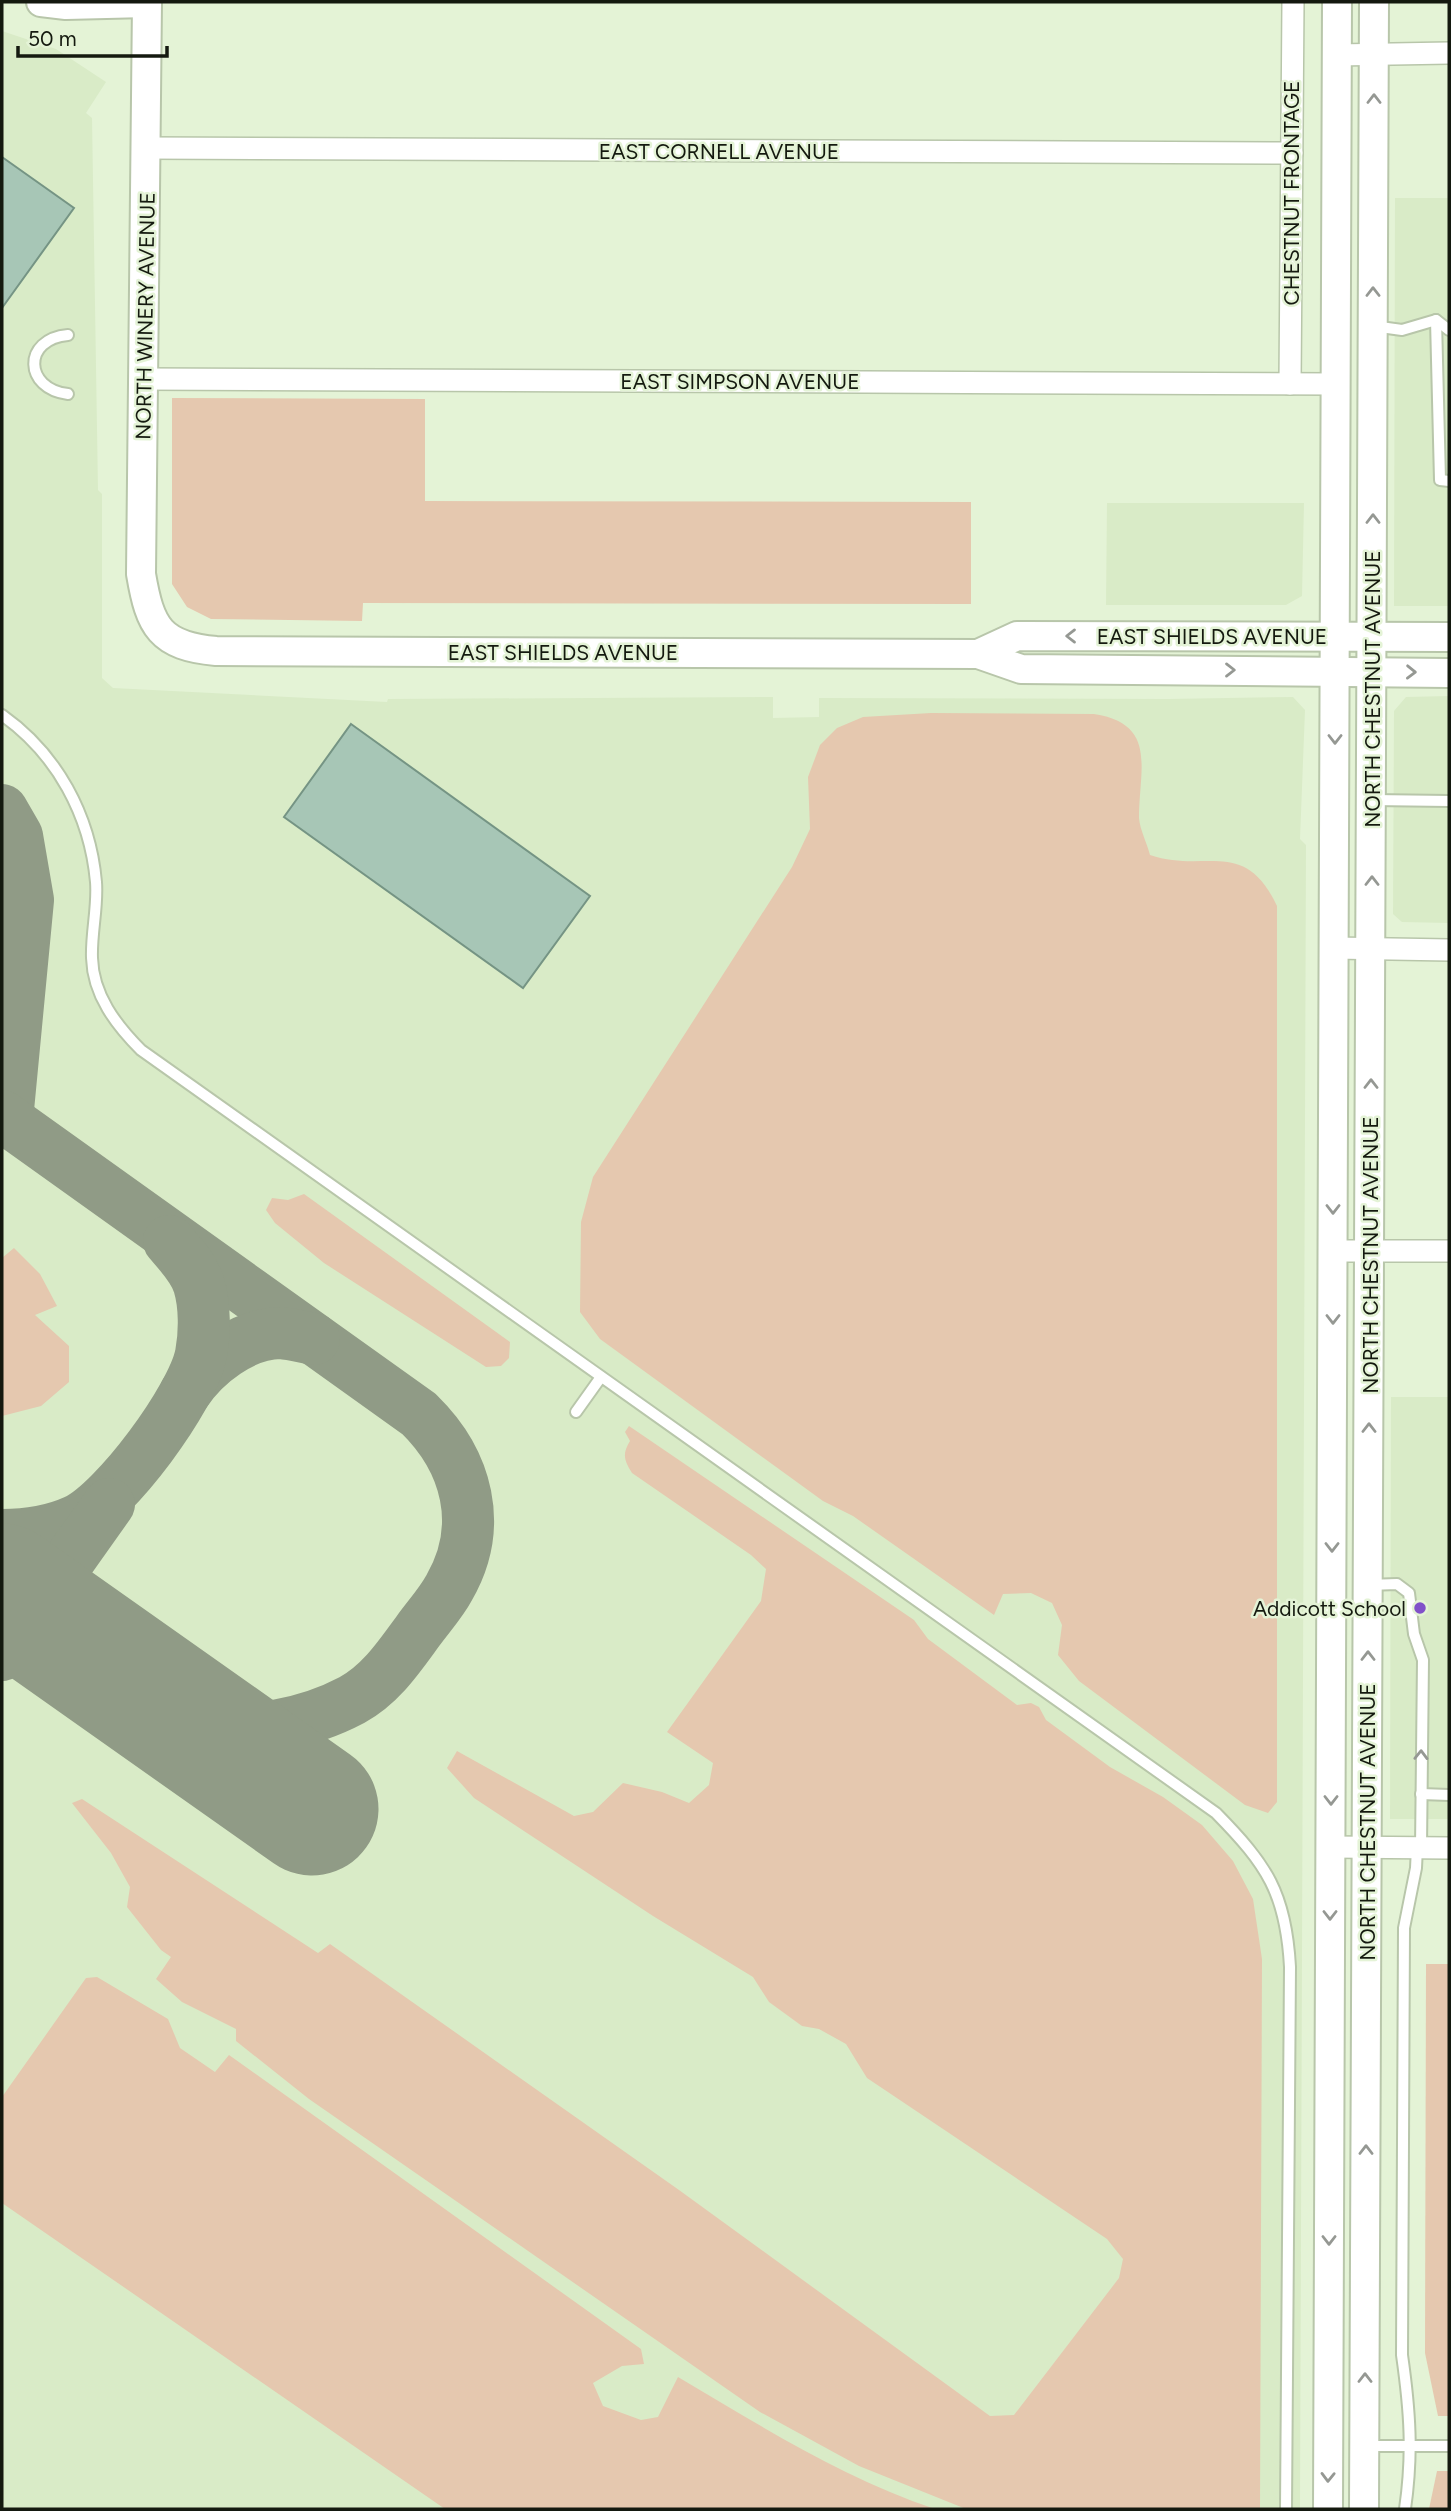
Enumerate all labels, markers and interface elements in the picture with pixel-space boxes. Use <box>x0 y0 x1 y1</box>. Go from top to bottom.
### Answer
scale bar <box>18 14 166 58</box>
text: 50 m <box>28 26 77 51</box>
street label: CHESTNUT FRONTAGE <box>1279 81 1304 305</box>
one-way arrow <box>1366 93 1382 104</box>
street label: EAST CORNELL AVENUE <box>599 139 839 164</box>
street label: NORTH WINERY AVENUE <box>130 192 160 440</box>
one-way arrow <box>1365 286 1381 296</box>
street label: EAST SIMPSON AVENUE <box>620 369 860 394</box>
one-way arrow <box>1365 513 1381 524</box>
street label: NORTH CHESTNUT AVENUE <box>1360 550 1385 828</box>
street label: EAST SHIELDS AVENUE <box>1097 624 1327 649</box>
one-way arrow <box>1065 628 1076 644</box>
street label: EAST SHIELDS AVENUE <box>448 640 678 665</box>
one-way arrow <box>1225 662 1236 678</box>
one-way arrow <box>1406 664 1417 680</box>
one-way arrow <box>1327 734 1343 745</box>
one-way arrow <box>1364 875 1380 885</box>
one-way arrow <box>1363 1078 1379 1089</box>
street label: NORTH CHESTNUT AVENUE <box>1358 1116 1383 1394</box>
one-way arrow <box>1325 1204 1341 1215</box>
one-way arrow <box>1325 1314 1341 1325</box>
one-way arrow <box>1361 1423 1377 1433</box>
one-way arrow <box>1324 1542 1340 1552</box>
place label: Addicott School <box>1253 1596 1406 1621</box>
marker: Addicott School <box>1412 1600 1428 1616</box>
one-way arrow <box>1360 1650 1376 1661</box>
street label: NORTH CHESTNUT AVENUE <box>1355 1683 1380 1961</box>
one-way arrow <box>1413 1749 1429 1760</box>
one-way arrow <box>1323 1795 1338 1806</box>
one-way arrow <box>1322 1910 1338 1921</box>
one-way arrow <box>1358 2144 1374 2155</box>
one-way arrow <box>1321 2236 1337 2246</box>
one-way arrow <box>1357 2372 1373 2382</box>
one-way arrow <box>1320 2473 1336 2483</box>

